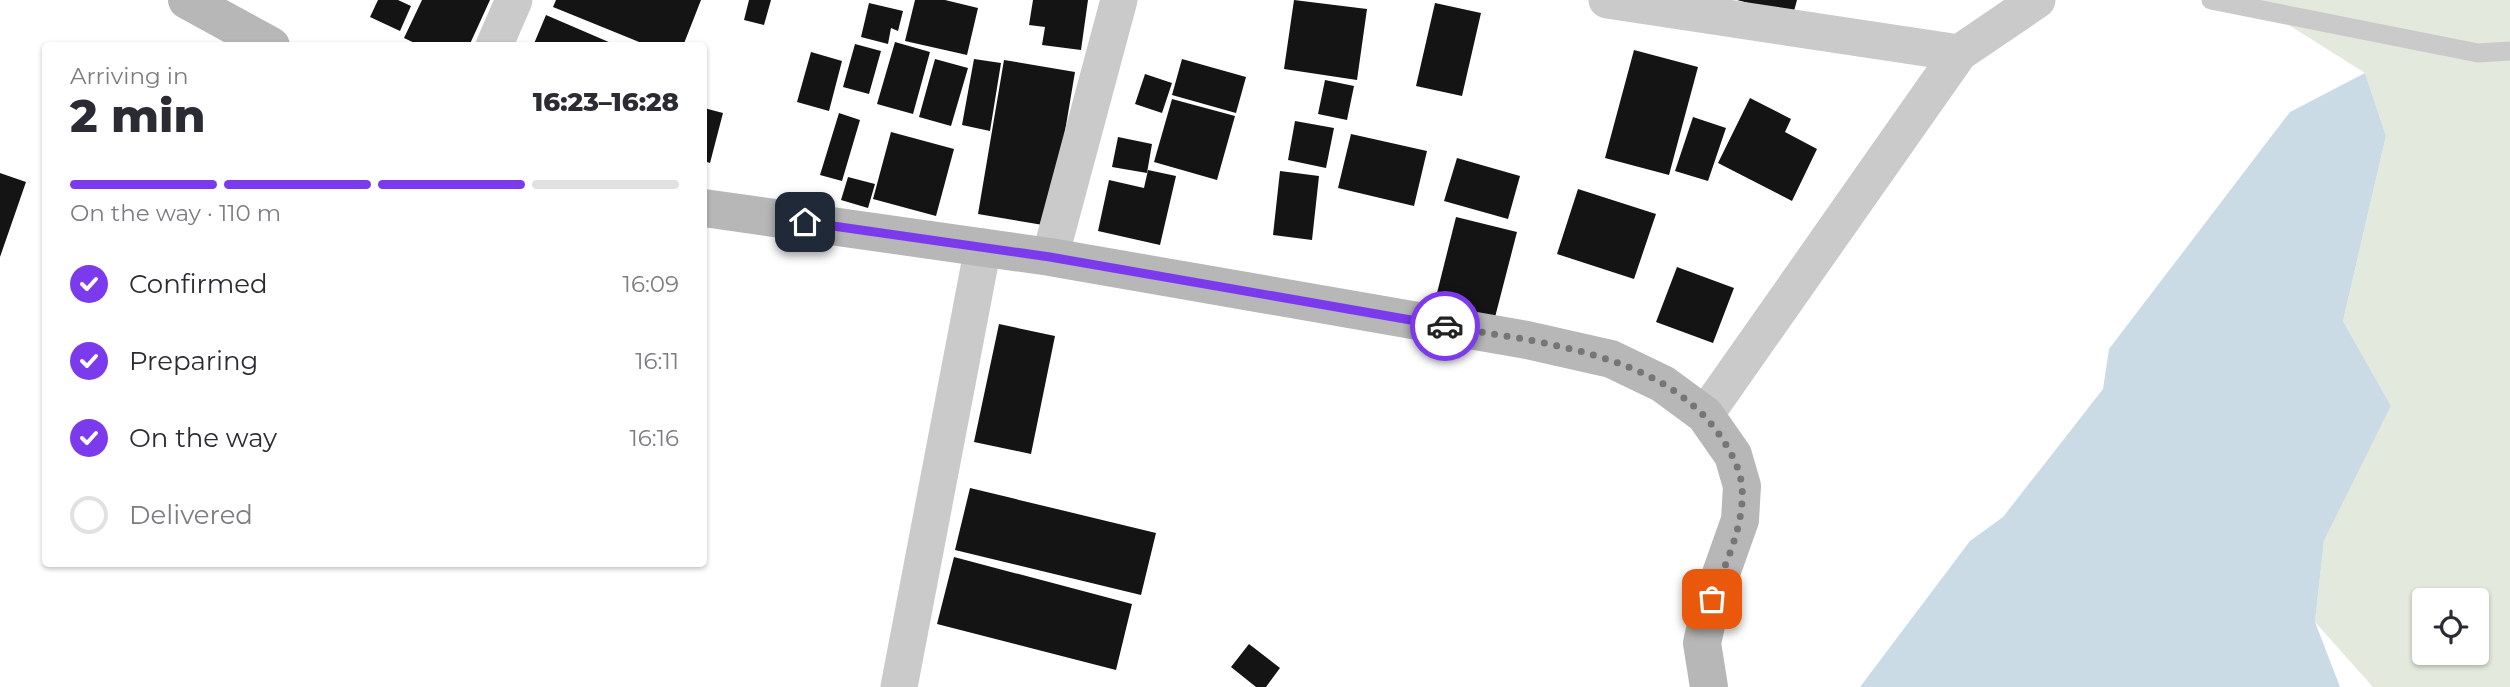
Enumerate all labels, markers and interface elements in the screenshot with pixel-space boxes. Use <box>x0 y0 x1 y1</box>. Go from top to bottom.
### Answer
text: Arriving in <box>70 62 189 90</box>
text: 16:23–16:28 <box>533 86 679 118</box>
text: 2 min <box>70 87 205 144</box>
pin <box>775 192 835 252</box>
text: On the way · 110 m <box>70 199 281 227</box>
icon: home <box>786 203 824 241</box>
icon: check <box>70 265 108 303</box>
text: Confirmed <box>129 268 268 300</box>
text: 16:09 <box>623 270 679 298</box>
courier <box>1410 291 1480 361</box>
icon: car <box>1426 307 1464 345</box>
icon: check <box>70 342 108 380</box>
text: Preparing <box>129 345 258 377</box>
text: 16:11 <box>635 347 679 375</box>
icon: check <box>70 419 108 457</box>
text: On the way <box>129 422 277 454</box>
text: 16:16 <box>630 424 679 452</box>
text: Delivered <box>129 499 253 531</box>
pin <box>1682 569 1742 629</box>
icon: bag <box>1693 580 1731 618</box>
map controls <box>2412 588 2489 665</box>
button: locate <box>2412 588 2489 665</box>

